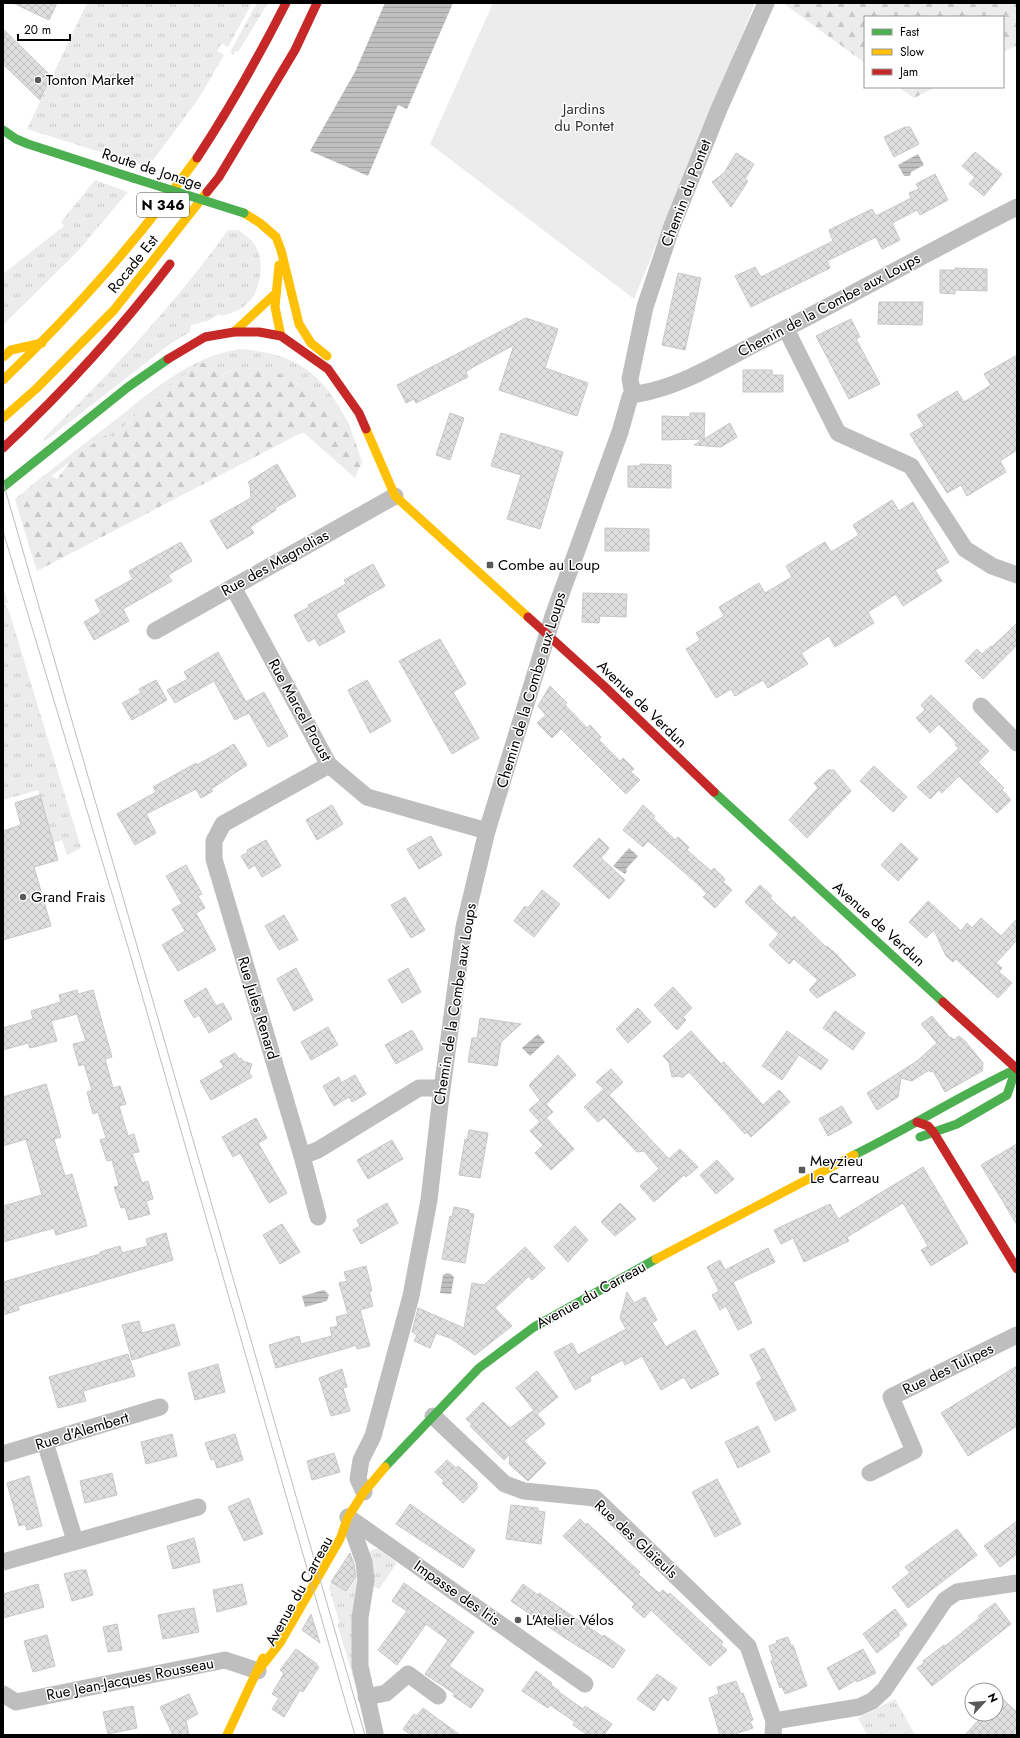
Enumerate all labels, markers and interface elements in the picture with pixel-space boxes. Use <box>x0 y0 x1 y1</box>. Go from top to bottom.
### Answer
scale bar <box>18 16 70 42</box>
legend <box>864 16 1004 88</box>
text: 20 m <box>24 21 51 39</box>
text: Fast <box>900 23 919 41</box>
text: Slow <box>900 43 925 61</box>
text: Jam <box>898 63 918 81</box>
place label: Tonton Market <box>46 69 134 91</box>
marker: Tonton Market <box>33 75 43 85</box>
park label: Jardins du Pontet <box>554 98 614 137</box>
street label: Chemin du Pontet <box>655 136 717 250</box>
street label: Route de Jonage <box>99 142 205 196</box>
road number: N 346 <box>137 193 189 217</box>
street label: Rocade Est <box>103 230 164 298</box>
street label: Chemin de la Combe aux Loups <box>734 247 924 363</box>
street label: Rue des Magnolias <box>217 524 333 602</box>
place label: Combe au Loup <box>498 554 600 576</box>
marker: Combe au Loup <box>485 560 495 570</box>
street label: Chemin de la Combe aux Loups <box>491 589 571 791</box>
street label: Rue Marcel Proust <box>263 655 337 766</box>
street label: Avenue de Verdun <box>592 655 692 753</box>
street label: Avenue de Verdun <box>828 876 930 972</box>
place label: Grand Frais <box>31 886 105 908</box>
marker: Grand Frais <box>18 892 28 902</box>
street label: Chemin de la Combe aux Loups <box>428 902 482 1106</box>
street label: Rue Jules Renard <box>232 954 284 1062</box>
place label: Meyzieu Le Carreau <box>810 1150 879 1189</box>
marker: Meyzieu Le Carreau <box>797 1165 807 1175</box>
street label: Avenue du Carreau <box>532 1256 650 1334</box>
street label: Rue des Tulipes <box>899 1337 997 1401</box>
street label: Rue d'Alembert <box>32 1406 132 1456</box>
street label: Rue des Glaïeuls <box>590 1495 682 1583</box>
street label: Avenue du Carreau <box>260 1532 338 1650</box>
street label: Impasse des Iris <box>409 1555 505 1631</box>
place label: L'Atelier Vélos <box>526 1609 613 1631</box>
marker: L'Atelier Vélos <box>513 1615 523 1625</box>
street label: Rue Jean-Jacques Rousseau <box>44 1652 216 1706</box>
north arrow <box>964 1682 1004 1722</box>
text: N <box>984 1690 1002 1705</box>

